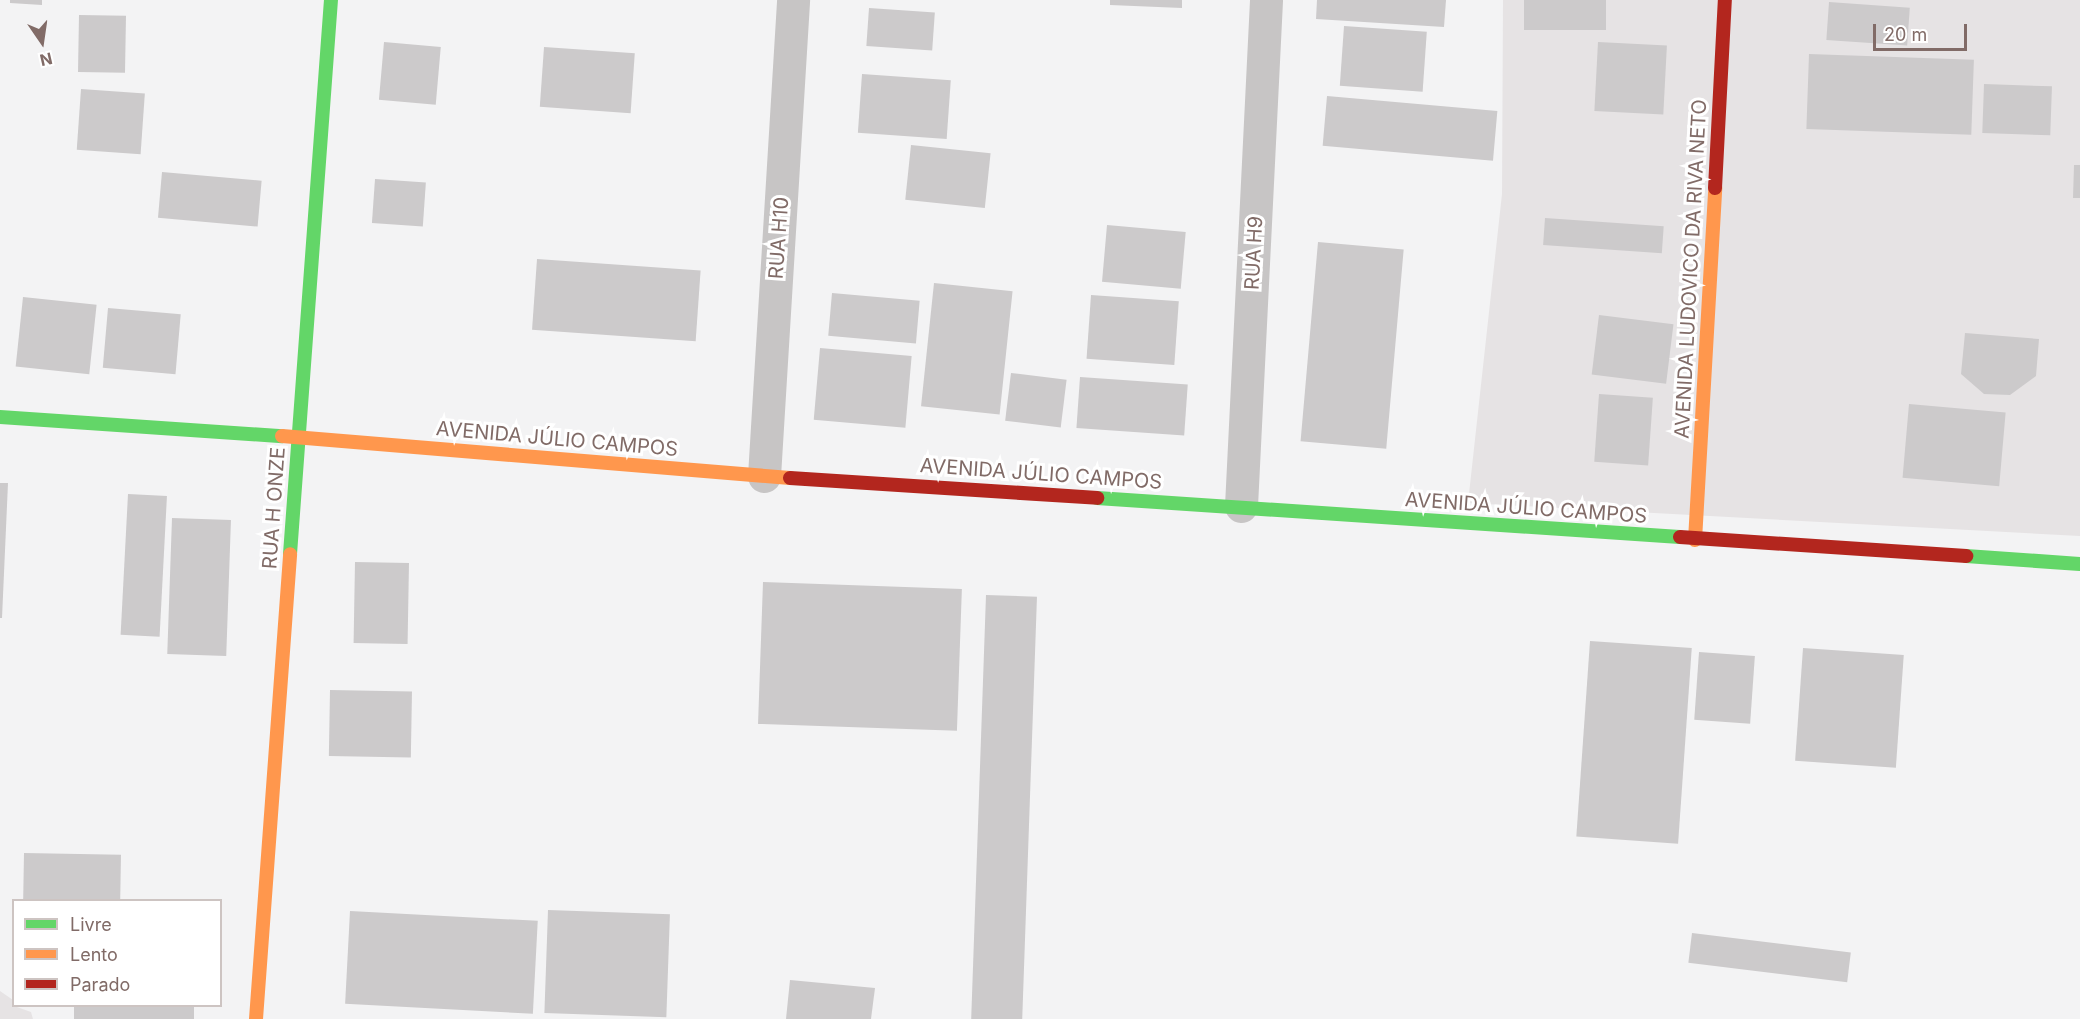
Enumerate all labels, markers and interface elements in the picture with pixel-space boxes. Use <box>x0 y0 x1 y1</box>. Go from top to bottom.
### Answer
north arrow <box>12 12 72 72</box>
scale bar <box>1876 12 1970 50</box>
text: 20 m <box>1884 24 1927 45</box>
text: N <box>38 48 54 71</box>
street label: AVENIDA LUDOVICO DA RIVA NETO <box>1670 99 1712 439</box>
street label: RUA H10 <box>764 196 794 280</box>
street label: RUA H9 <box>1240 215 1268 291</box>
street label: AVENIDA JÚLIO CAMPOS <box>435 416 679 462</box>
street label: RUA H ONZE <box>258 446 290 570</box>
street label: AVENIDA JÚLIO CAMPOS <box>919 454 1163 494</box>
street label: AVENIDA JÚLIO CAMPOS <box>1404 488 1648 528</box>
legend <box>12 899 222 1007</box>
text: Livre <box>70 914 112 935</box>
text: Lento <box>70 944 118 965</box>
text: Parado <box>70 974 130 995</box>

